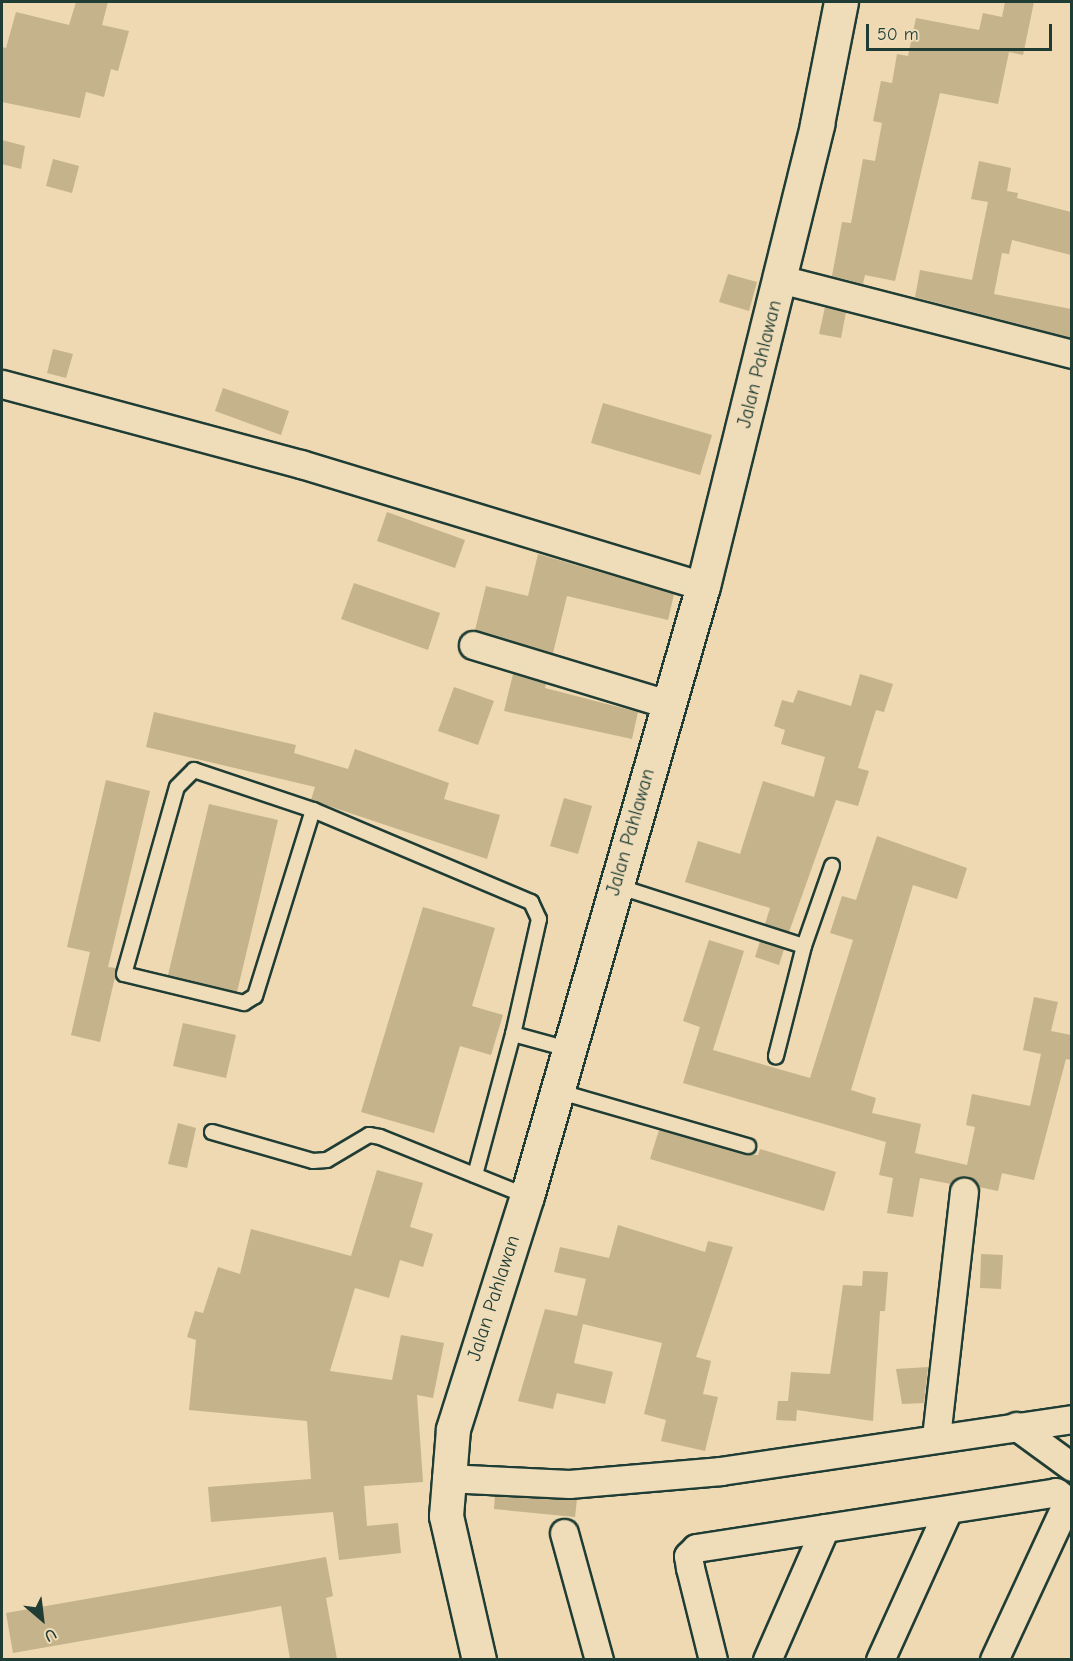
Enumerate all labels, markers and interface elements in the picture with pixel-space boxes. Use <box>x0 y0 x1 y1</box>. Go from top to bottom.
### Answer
scale bar <box>869 12 1055 50</box>
text: 50 m <box>877 24 919 45</box>
street label: Jalan Pahlawan <box>732 298 786 430</box>
street label: Jalan Pahlawan <box>600 766 660 898</box>
street label: Jalan Pahlawan <box>461 1232 525 1364</box>
north arrow <box>12 1589 72 1649</box>
text: U <box>41 1624 59 1645</box>

